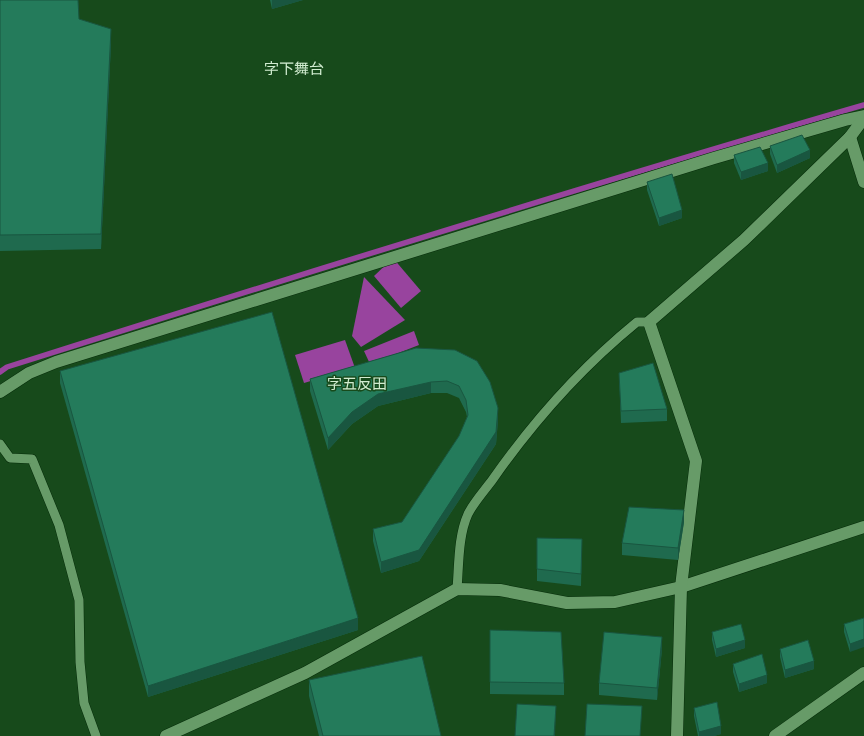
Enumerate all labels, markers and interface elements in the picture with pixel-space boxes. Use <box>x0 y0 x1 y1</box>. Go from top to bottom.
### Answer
district label: 字下舞台 <box>264 59 324 77</box>
district label: 字五反田 <box>327 374 387 392</box>

